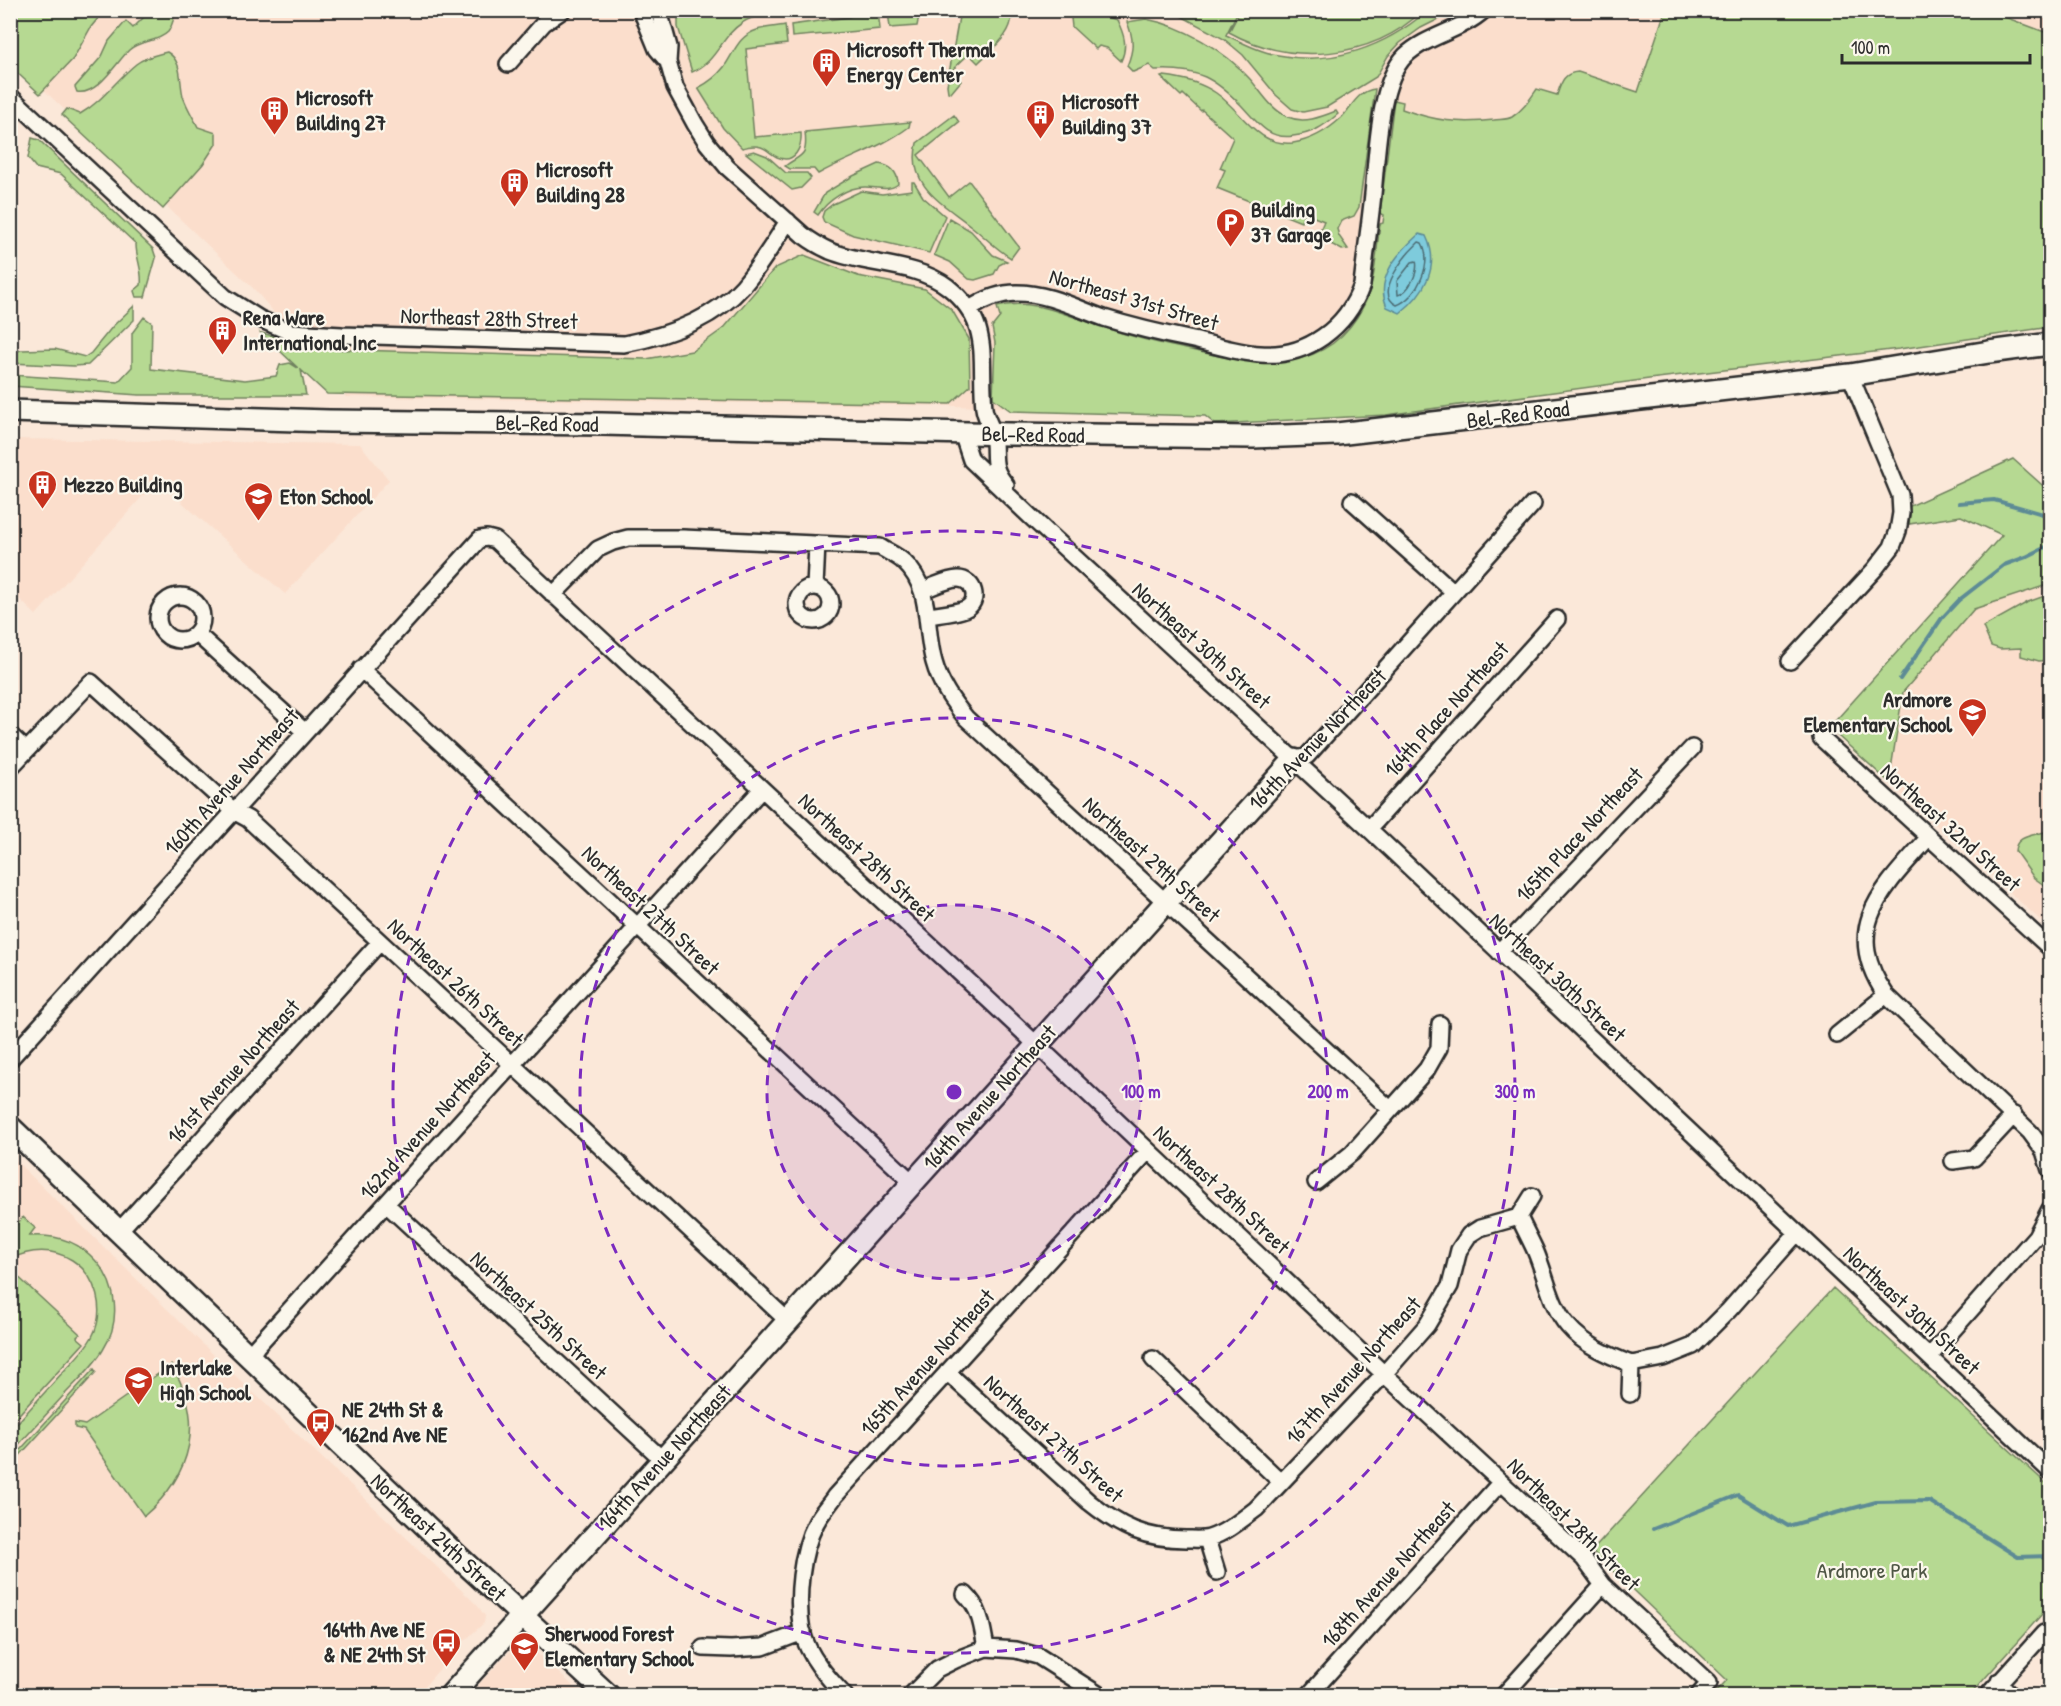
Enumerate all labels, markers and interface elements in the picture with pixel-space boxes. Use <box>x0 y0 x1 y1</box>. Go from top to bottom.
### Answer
scale bar <box>1842 27 2030 65</box>
place label: Microsoft Thermal Energy Center <box>847 34 996 90</box>
text: 100 m <box>1851 35 1890 60</box>
building icon: Microsoft Thermal Energy Center <box>810 46 842 88</box>
place label: Microsoft Building 27 <box>296 82 386 138</box>
place label: Microsoft Building 37 <box>1062 86 1152 142</box>
building icon: Microsoft Building 27 <box>259 94 291 136</box>
building icon: Microsoft Building 37 <box>1025 98 1057 140</box>
place label: Microsoft Building 28 <box>536 154 625 210</box>
building icon: Microsoft Building 28 <box>499 166 531 208</box>
place label: Building 37 Garage <box>1251 194 1332 250</box>
parking icon: Building 37 Garage <box>1214 206 1246 248</box>
street label: Northeast 31st Street <box>1046 261 1222 338</box>
street label: Northeast 28th Street <box>400 300 579 336</box>
place label: Rena Ware International Inc <box>243 302 376 357</box>
building icon: Rena Ware International Inc <box>206 314 238 356</box>
street label: Bel-Red Road <box>1465 393 1571 435</box>
street label: Bel-Red Road <box>495 407 599 439</box>
street label: Bel-Red Road <box>981 418 1085 450</box>
building icon: Mezzo Building <box>27 468 59 510</box>
place label: Mezzo Building <box>64 469 183 500</box>
school or university icon: Eton School <box>243 480 275 522</box>
place label: Eton School <box>280 481 374 511</box>
street label: Northeast 30th Street <box>1126 575 1278 716</box>
street label: 164th Place Northeast <box>1377 634 1516 784</box>
street label: 164th Avenue Northeast <box>1241 661 1393 817</box>
place label: Ardmore Elementary School <box>1804 684 1953 740</box>
school or university icon: Ardmore Elementary School <box>1957 696 1989 738</box>
street label: 160th Avenue Northeast <box>157 701 306 861</box>
street label: Northeast 32nd Street <box>1874 756 2028 898</box>
street label: 165th Place Northeast <box>1508 760 1650 908</box>
street label: Northeast 28th Street <box>792 786 942 929</box>
street label: Northeast 29th Street <box>1077 789 1228 929</box>
street label: Northeast 27th Street <box>575 838 727 982</box>
street label: Northeast 30th Street <box>1483 906 1633 1049</box>
street label: Northeast 26th Street <box>381 911 531 1053</box>
street label: 161st Avenue Northeast <box>160 992 307 1150</box>
street label: 164th Avenue Northeast <box>915 1017 1063 1177</box>
street label: 162nd Avenue Northeast <box>352 1044 502 1206</box>
text: 100 m <box>1121 1079 1161 1104</box>
text: 200 m <box>1308 1079 1348 1104</box>
text: 300 m <box>1495 1079 1535 1104</box>
centre of rings <box>944 1082 964 1102</box>
street label: Northeast 28th Street <box>1147 1118 1297 1261</box>
street label: Northeast 30th Street <box>1837 1239 1987 1382</box>
street label: Northeast 25th Street <box>464 1244 614 1387</box>
street label: 165th Avenue Northeast <box>853 1282 1001 1442</box>
street label: 167th Avenue Northeast <box>1278 1289 1428 1451</box>
place label: Interlake High School <box>160 1352 252 1408</box>
school or university icon: Interlake High School <box>123 1364 155 1406</box>
street label: Northeast 27th Street <box>978 1367 1131 1509</box>
street label: 164th Avenue Northeast <box>590 1377 738 1537</box>
place label: NE 24th St & 162nd Ave NE <box>342 1394 448 1449</box>
bus stop icon: NE 24th St & 162nd Ave NE <box>305 1406 337 1448</box>
street label: Northeast 28th Street <box>1501 1451 1648 1598</box>
street label: Northeast 24th Street <box>364 1466 514 1608</box>
street label: 168th Avenue Northeast <box>1314 1494 1462 1654</box>
park label: Ardmore Park <box>1817 1555 1927 1585</box>
place label: 164th Ave NE & NE 24th St <box>323 1614 426 1669</box>
place label: Sherwood Forest Elementary School <box>545 1618 695 1674</box>
bus stop icon: 164th Ave NE & NE 24th St <box>430 1626 462 1668</box>
school or university icon: Sherwood Forest Elementary School <box>508 1630 540 1672</box>

